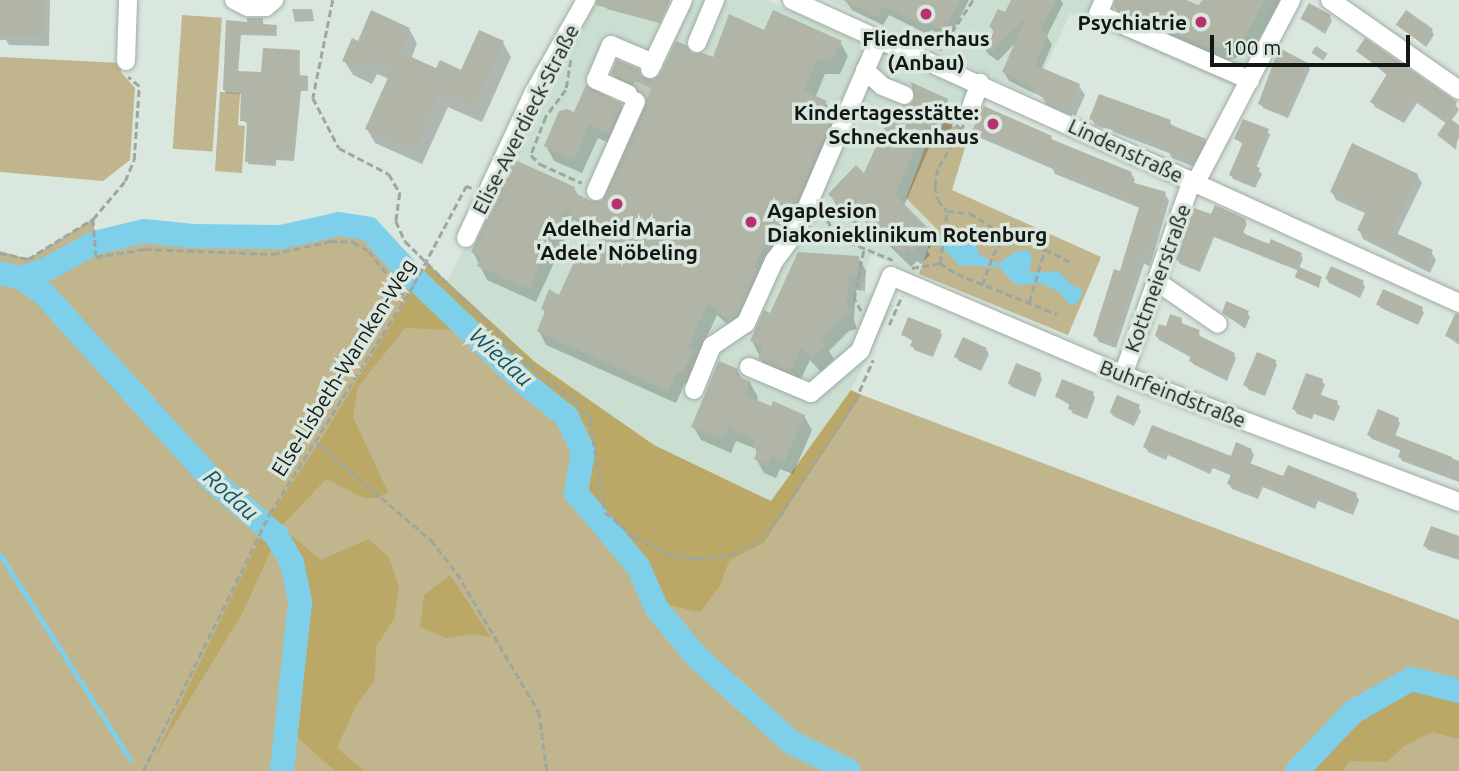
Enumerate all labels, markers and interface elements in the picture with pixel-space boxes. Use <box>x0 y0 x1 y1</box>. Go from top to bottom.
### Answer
marker: Fliednerhaus (Anbau) <box>918 6 934 22</box>
place label: Psychiatrie <box>1077 9 1187 35</box>
marker: Psychiatrie <box>1193 14 1209 30</box>
street label: Elise-Averdieck-Straße <box>466 20 584 218</box>
scale bar <box>1214 21 1414 65</box>
place label: Fliednerhaus (Anbau) <box>862 25 990 75</box>
text: 100 m <box>1223 35 1281 59</box>
place label: Kindertagesstätte: Schneckenhaus <box>794 99 979 149</box>
street label: Lindenstraße <box>1064 112 1188 188</box>
marker: Kindertagesstätte: Schneckenhaus <box>985 116 1001 132</box>
marker: Adelheid Maria 'Adele' Nöbeling <box>609 196 625 212</box>
place label: Agaplesion Diakonieklinikum Rotenburg <box>767 197 1047 247</box>
street label: Kottmeierstraße <box>1118 200 1196 356</box>
marker: Agaplesion Diakonieklinikum Rotenburg <box>741 212 761 232</box>
place label: Adelheid Maria 'Adele' Nöbeling <box>536 215 698 265</box>
street label: Else-Lisbeth-Warnken-Weg <box>266 254 420 480</box>
water label: Wiedau <box>464 322 538 392</box>
street label: Buhrfeindstraße <box>1096 354 1250 432</box>
water label: Rodau <box>198 463 264 527</box>

